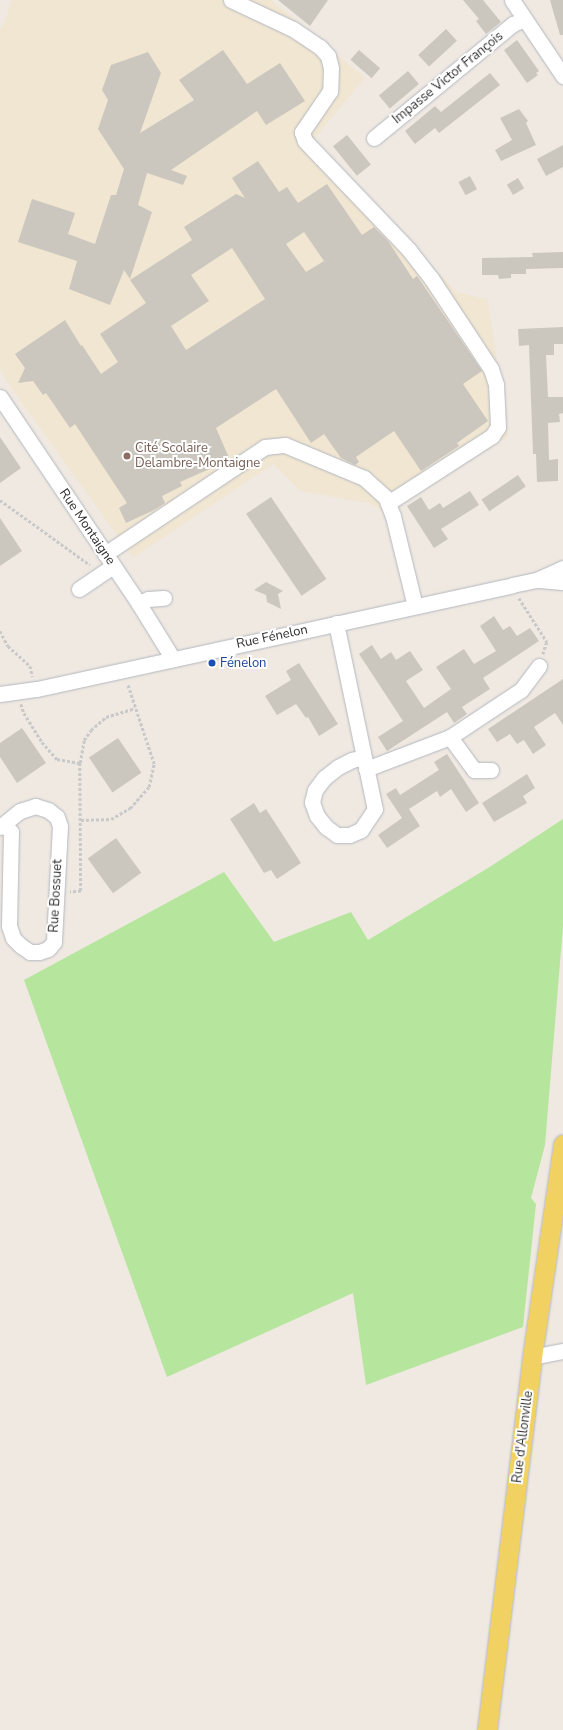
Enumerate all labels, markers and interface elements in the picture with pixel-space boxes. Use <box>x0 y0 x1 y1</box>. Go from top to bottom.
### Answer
street label: Impasse Victor François <box>390 29 506 127</box>
place label: Cité Scolaire Delambre-Montaigne <box>135 441 260 472</box>
marker: Cité Scolaire Delambre-Montaigne <box>122 451 132 461</box>
street label: Rue Montaigne <box>56 486 118 568</box>
street label: Rue Fénelon <box>235 622 309 652</box>
place label: Fénelon <box>220 655 266 671</box>
marker: Fénelon <box>207 658 217 668</box>
street label: Rue Bossuet <box>46 859 66 933</box>
street label: Rue d'Allonville <box>510 1390 536 1484</box>

